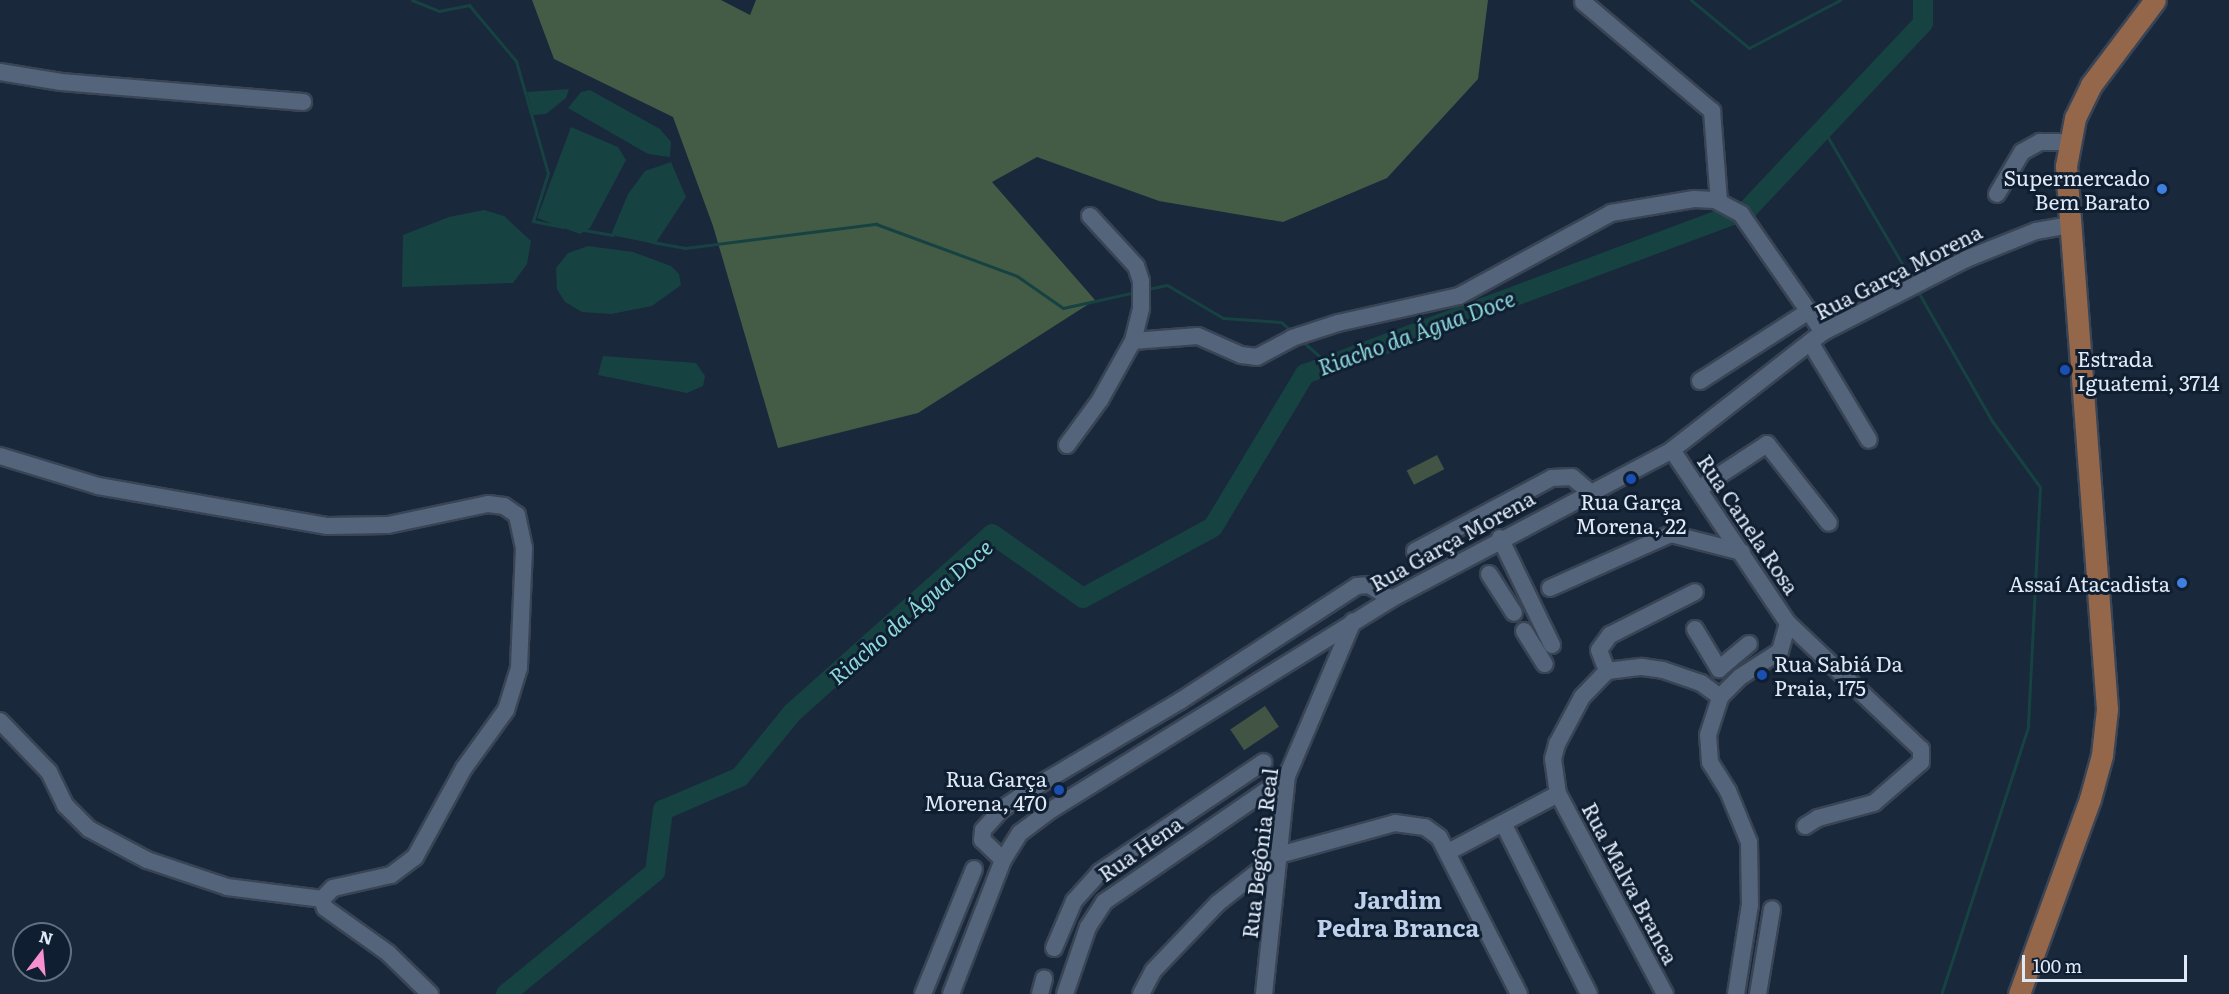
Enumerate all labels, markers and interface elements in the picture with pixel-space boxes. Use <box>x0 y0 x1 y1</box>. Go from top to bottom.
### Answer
place label: Supermercado Bem Barato <box>2003 164 2150 214</box>
marker: Supermercado Bem Barato <box>2155 182 2169 196</box>
street label: Rua Garça Morena <box>1810 218 1986 324</box>
water label: Riacho da Água Doce <box>1314 284 1518 380</box>
place label: Estrada Iguatemi, 3714 <box>2077 345 2220 395</box>
marker: Estrada Iguatemi, 3714 <box>2058 363 2072 377</box>
street label: Rua Canela Rosa <box>1693 449 1805 599</box>
marker: Rua Garça Morena, 22 <box>1624 472 1638 486</box>
street label: Rua Garça Morena <box>1365 484 1539 596</box>
place label: Rua Garça Morena, 22 <box>1576 488 1686 538</box>
water label: Riacho da Água Doce <box>823 533 997 689</box>
place label: Assaí Atacadista <box>2009 570 2170 596</box>
marker: Assaí Atacadista <box>2175 576 2189 590</box>
place label: Rua Sabiá Da Praia, 175 <box>1774 650 1903 700</box>
marker: Rua Sabiá Da Praia, 175 <box>1755 668 1769 682</box>
place label: Rua Garça Morena, 470 <box>924 765 1047 815</box>
street label: Rua Begônia Real <box>1236 766 1282 940</box>
marker: Rua Garça Morena, 470 <box>1052 783 1066 797</box>
street label: Rua Malva Branca <box>1578 798 1684 968</box>
street label: Rua Hena <box>1093 810 1187 886</box>
district label: Jardim Pedra Branca <box>1317 885 1479 941</box>
north arrow <box>12 922 72 982</box>
text: N <box>37 923 56 950</box>
scale bar <box>2025 943 2190 981</box>
text: 100 m <box>2033 952 2082 979</box>

